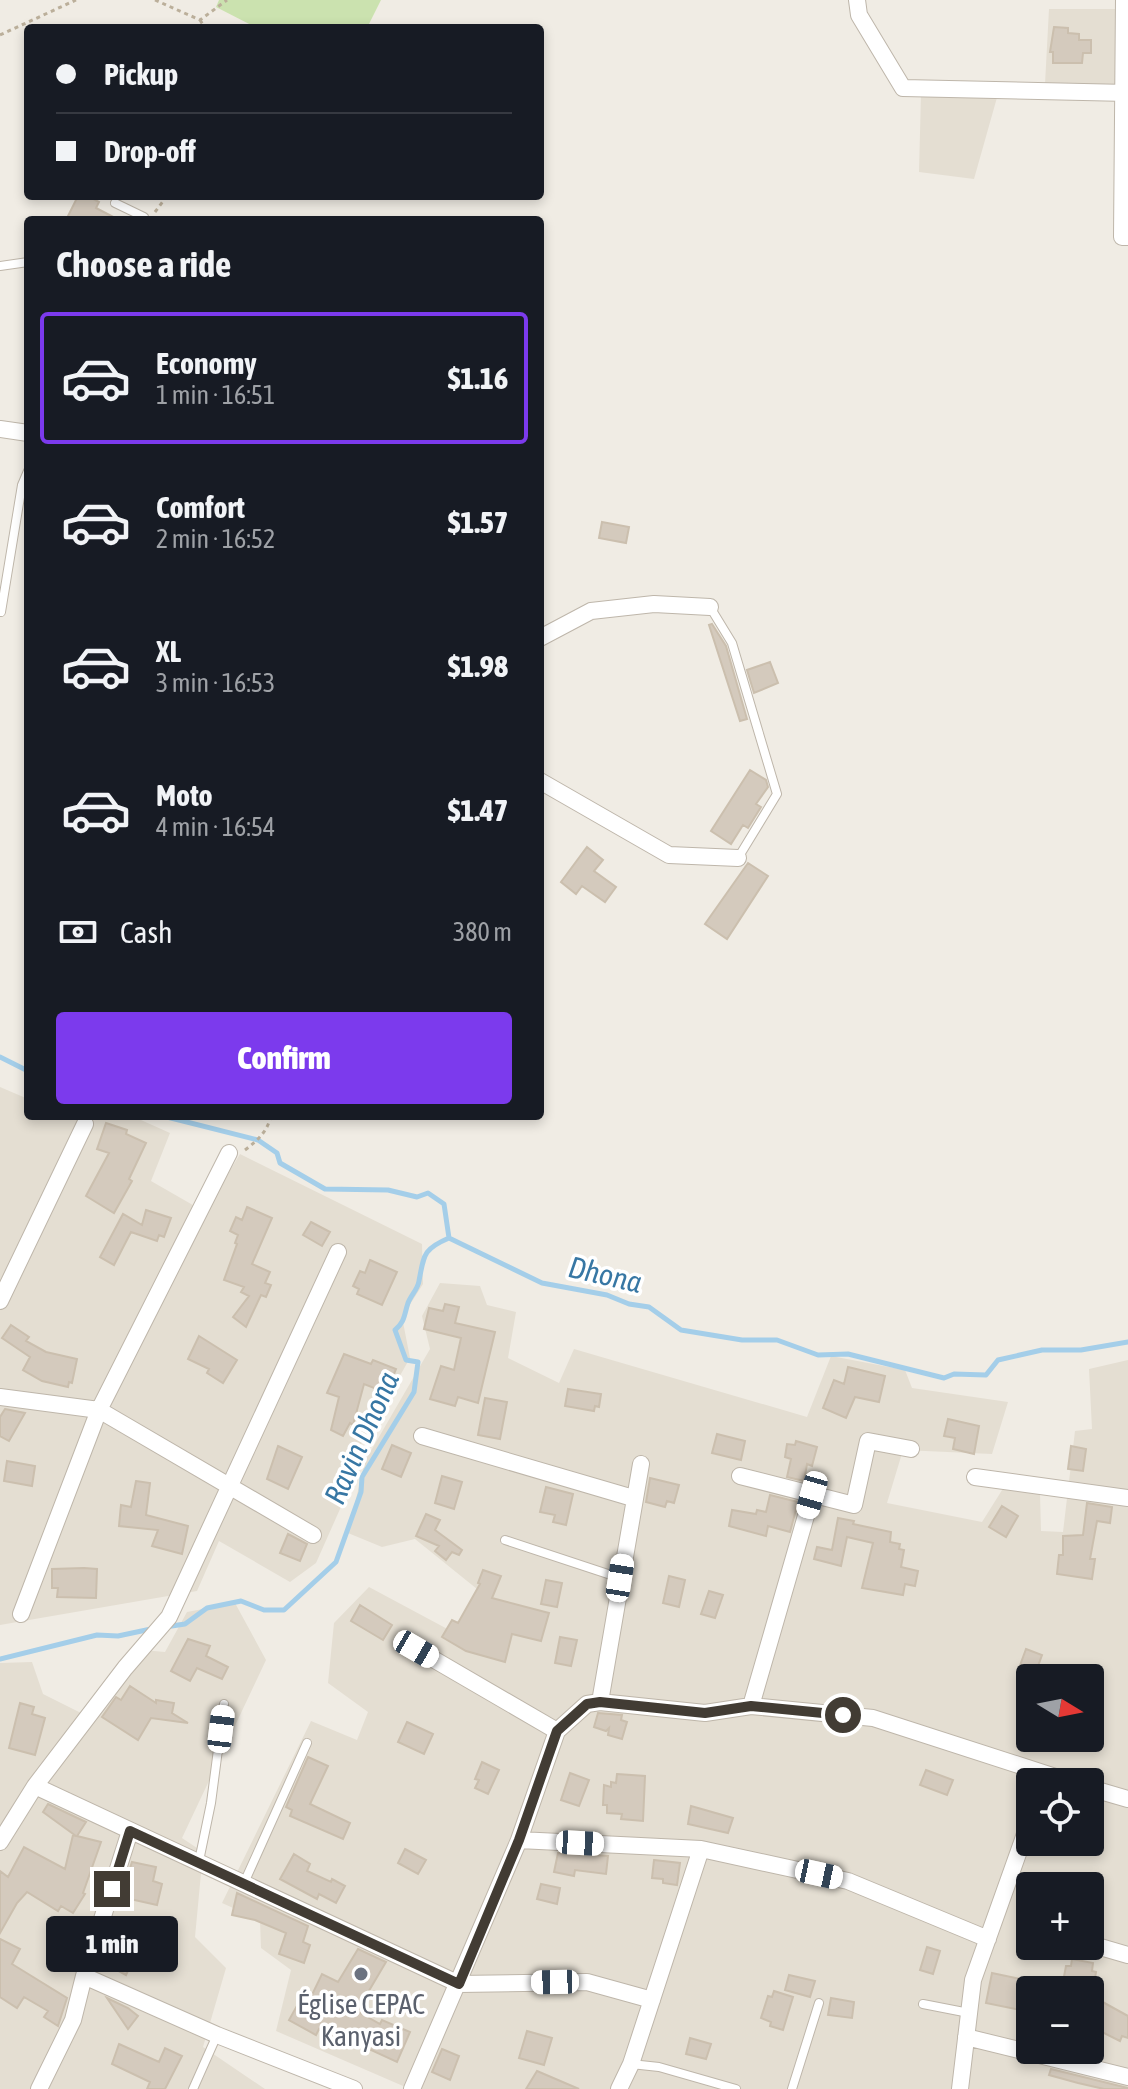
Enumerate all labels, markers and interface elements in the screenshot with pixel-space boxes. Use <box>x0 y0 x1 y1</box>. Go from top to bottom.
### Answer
text: Pickup <box>104 57 178 91</box>
text: Drop-off <box>104 134 196 168</box>
text: Choose a ride <box>56 243 231 285</box>
icon: car <box>60 342 132 414</box>
text: Economy <box>156 346 257 380</box>
text: $1.16 <box>448 361 508 395</box>
text: 1 min · 16:51 <box>156 380 275 410</box>
icon: car <box>60 486 132 558</box>
text: Comfort <box>156 490 245 524</box>
text: $1.57 <box>448 505 508 539</box>
text: 2 min · 16:52 <box>156 524 275 554</box>
icon: car <box>60 630 132 702</box>
text: XL <box>156 634 181 668</box>
text: $1.98 <box>448 649 508 683</box>
text: 3 min · 16:53 <box>156 668 275 698</box>
icon: car <box>60 774 132 846</box>
text: Moto <box>156 778 213 812</box>
text: $1.47 <box>448 793 508 827</box>
text: 4 min · 16:54 <box>156 812 275 842</box>
icon: cash <box>56 910 100 954</box>
text: Cash <box>120 915 173 949</box>
text: 380 m <box>453 917 512 947</box>
button: Confirm <box>56 1012 512 1104</box>
water label: Dhona <box>565 1249 645 1299</box>
water label: Ravin Dhona <box>317 1366 405 1509</box>
car <box>794 1469 830 1521</box>
car <box>604 1552 636 1604</box>
car <box>389 1627 443 1671</box>
north arrow <box>1016 1664 1104 1752</box>
map controls <box>1016 1664 1104 2064</box>
route start <box>825 1697 861 1733</box>
car <box>206 1704 236 1754</box>
button: locate <box>1016 1768 1104 1856</box>
car <box>555 1830 605 1856</box>
car <box>793 1857 845 1891</box>
route end <box>94 1871 130 1907</box>
button: + <box>1016 1872 1104 1960</box>
callout: 1 min <box>46 1917 178 1973</box>
text: 1 min <box>85 1929 139 1959</box>
marker: Église CEPAC Kanyasi <box>352 1965 370 1983</box>
car <box>531 1970 579 1994</box>
button: − <box>1016 1976 1104 2064</box>
place label: Église CEPAC Kanyasi <box>297 1988 425 2052</box>

